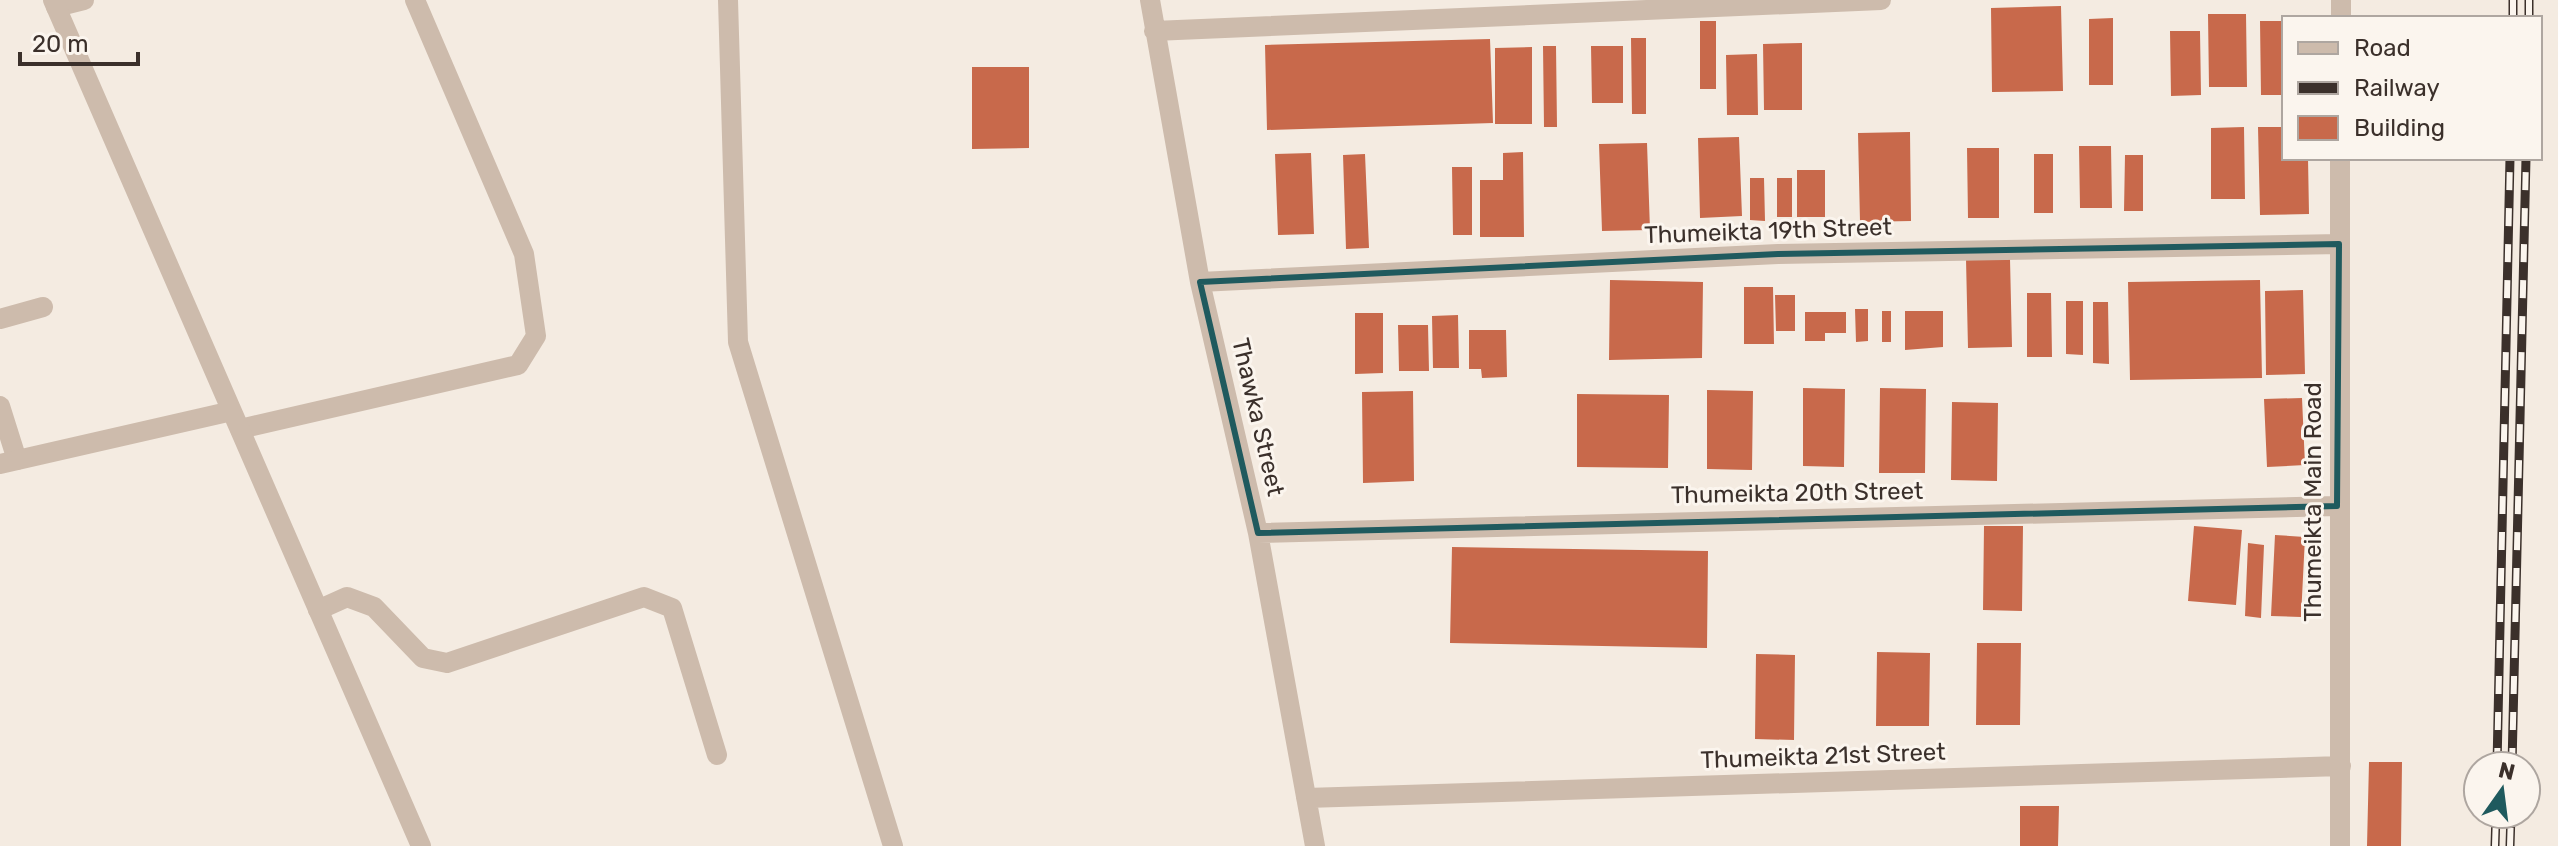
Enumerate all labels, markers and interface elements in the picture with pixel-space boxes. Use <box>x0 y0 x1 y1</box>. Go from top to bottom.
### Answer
scale bar <box>20 16 138 66</box>
legend <box>2282 16 2542 160</box>
text: 20 m <box>32 30 89 58</box>
text: Road <box>2354 34 2411 62</box>
text: Railway <box>2354 74 2440 102</box>
text: Building <box>2354 114 2445 142</box>
street label: Thumeikta 19th Street <box>1644 213 1892 249</box>
street label: Thawka Street <box>1226 335 1290 499</box>
street label: Thumeikta Main Road <box>2299 382 2327 622</box>
street label: Thumeikta 20th Street <box>1670 477 1924 509</box>
street label: Thumeikta 21st Street <box>1700 738 1946 774</box>
north arrow <box>2462 750 2542 830</box>
text: N <box>2496 756 2518 786</box>

